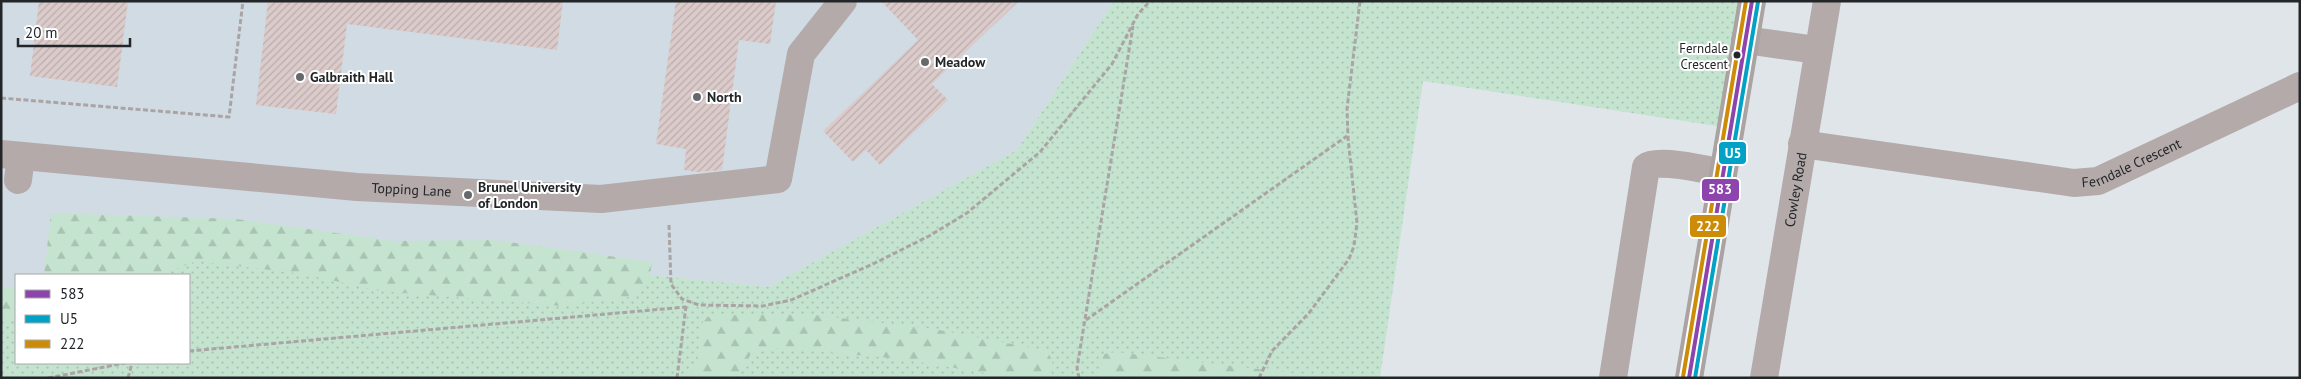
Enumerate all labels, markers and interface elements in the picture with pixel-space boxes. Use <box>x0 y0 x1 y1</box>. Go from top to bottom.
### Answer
scale bar <box>18 15 130 47</box>
text: 20 m <box>25 23 58 42</box>
place label: Ferndale Crescent <box>1679 40 1729 73</box>
marker: Ferndale Crescent <box>1732 50 1742 60</box>
place label: Meadow <box>935 53 986 71</box>
marker: Meadow <box>919 56 931 68</box>
place label: Galbraith Hall <box>310 68 394 86</box>
marker: Galbraith Hall <box>294 71 306 83</box>
place label: North <box>707 88 742 106</box>
marker: North <box>691 91 703 103</box>
street label: Ferndale Crescent <box>2081 134 2184 191</box>
line badge: U5 <box>1718 141 1747 165</box>
text: U5 <box>1725 144 1741 162</box>
street label: Cowley Road <box>1780 151 1811 228</box>
place label: Brunel University of London <box>478 178 581 212</box>
line badge: 583 <box>1701 178 1740 202</box>
street label: Topping Lane <box>371 179 452 201</box>
text: 583 <box>1708 180 1732 198</box>
marker: Brunel University of London <box>462 189 474 201</box>
line badge: 222 <box>1689 214 1727 238</box>
text: 222 <box>1696 217 1720 235</box>
legend <box>15 274 190 364</box>
text: 583 <box>60 284 85 303</box>
text: U5 <box>60 309 78 328</box>
text: 222 <box>60 334 85 353</box>

